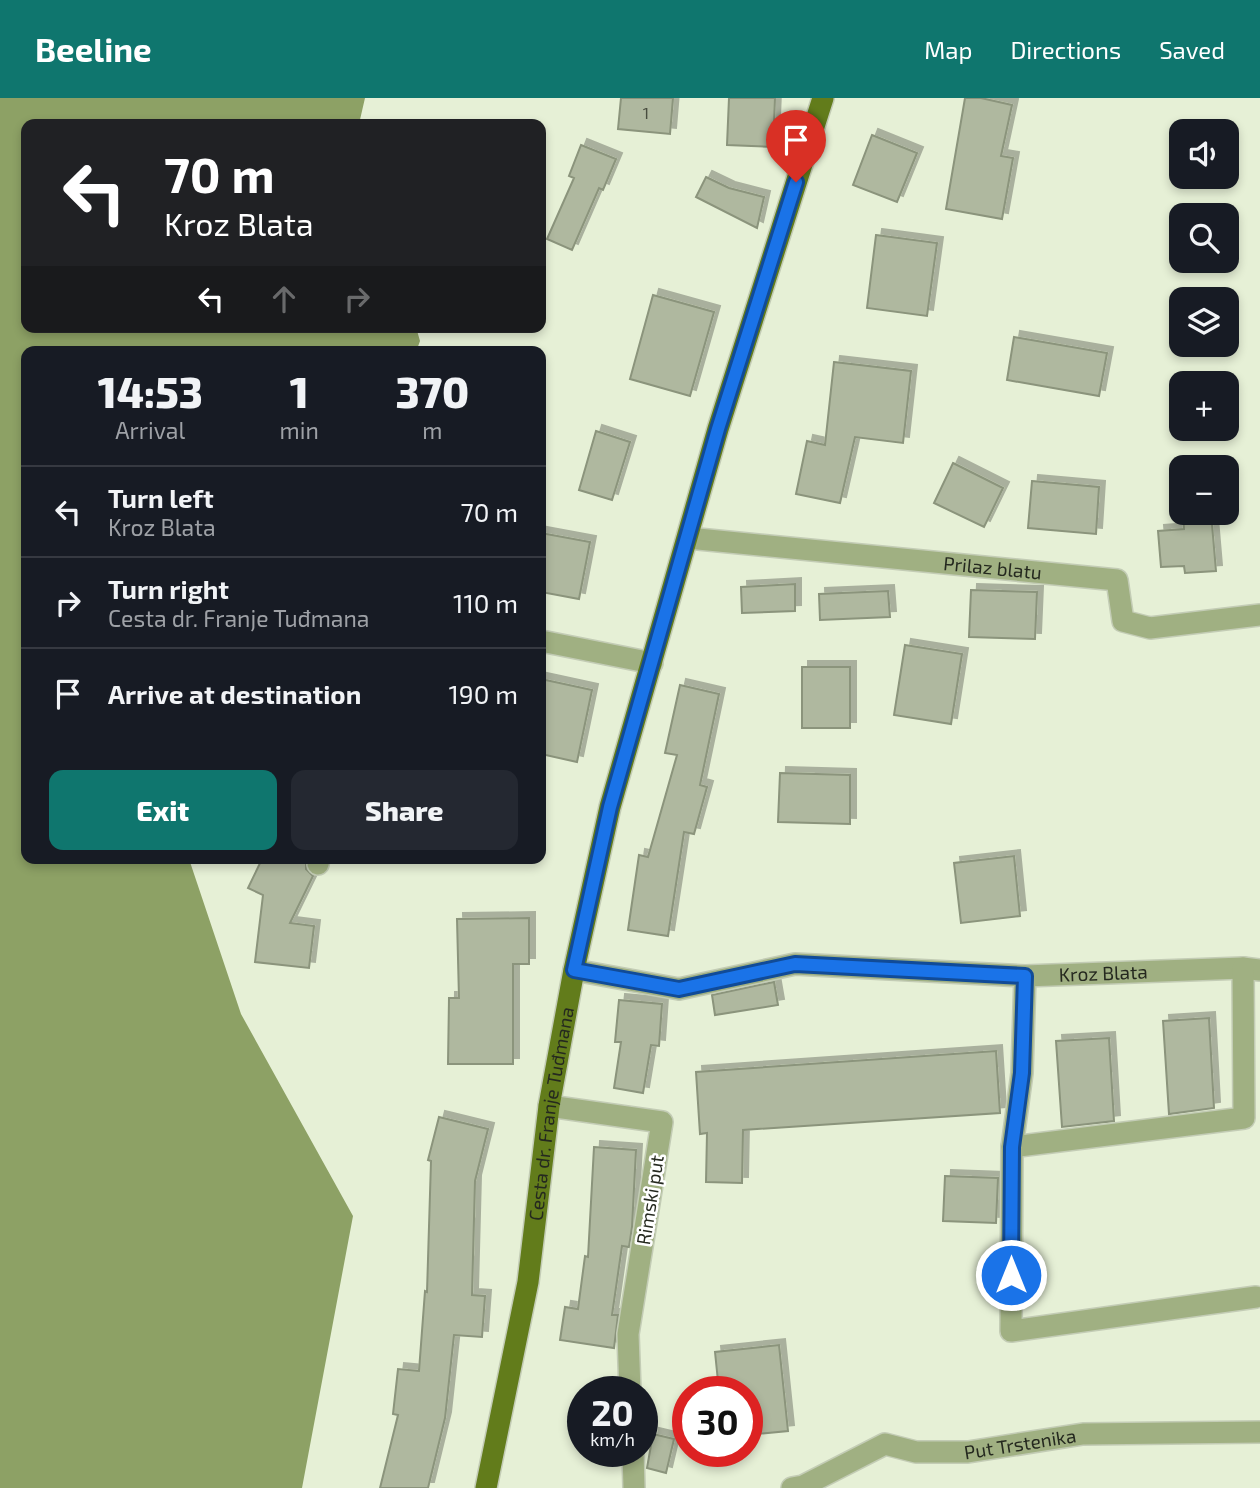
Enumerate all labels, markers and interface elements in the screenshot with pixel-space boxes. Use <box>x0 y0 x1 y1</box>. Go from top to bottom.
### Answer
text: Beeline <box>35 29 152 69</box>
text: Map <box>924 35 972 64</box>
text: Directions <box>1010 35 1121 64</box>
text: Saved <box>1159 35 1225 64</box>
house number: 1 <box>643 103 649 122</box>
pin <box>766 110 826 182</box>
map controls <box>1169 119 1239 525</box>
button: sound <box>1169 119 1239 189</box>
icon: arrive <box>777 121 815 159</box>
text: 70 m <box>164 144 275 203</box>
icon: left <box>49 147 140 238</box>
button: search <box>1169 203 1239 273</box>
text: Kroz Blata <box>164 204 314 242</box>
icon: left <box>192 280 230 318</box>
icon: ahead <box>265 280 303 318</box>
icon: right <box>338 280 376 318</box>
button: layers <box>1169 287 1239 357</box>
text: 14:53 <box>98 366 203 416</box>
text: 1 <box>290 366 309 416</box>
text: 370 <box>396 366 469 416</box>
button: + <box>1169 371 1239 441</box>
text: Arrival <box>115 416 185 444</box>
text: min <box>280 416 319 444</box>
text: m <box>422 416 442 444</box>
button: − <box>1169 455 1239 525</box>
text: Turn left <box>108 482 214 513</box>
icon: left <box>49 493 87 531</box>
text: 70 m <box>460 496 518 527</box>
text: Kroz Blata <box>108 513 216 541</box>
street label: Prilaz blatu <box>942 551 1043 584</box>
text: Turn right <box>108 573 229 604</box>
icon: right <box>49 584 87 622</box>
text: 110 m <box>453 587 518 618</box>
text: Cesta dr. Franje Tuđmana <box>108 604 369 632</box>
icon: arrive <box>49 675 87 713</box>
text: Arrive at destination <box>108 678 361 709</box>
text: 190 m <box>449 678 518 709</box>
button: Exit <box>49 770 277 850</box>
button: Share <box>291 770 518 850</box>
street label: Kroz Blata <box>1058 960 1148 986</box>
street label: Cesta dr. Franje Tuđmana <box>523 1005 578 1222</box>
street label: Rimski put <box>631 1153 668 1246</box>
position arrow <box>974 1238 1048 1312</box>
speed limit sign: 30 <box>672 1376 763 1467</box>
text: 20 <box>591 1391 634 1433</box>
street label: Put Trstenika <box>962 1423 1078 1463</box>
text: km/h <box>590 1428 635 1450</box>

